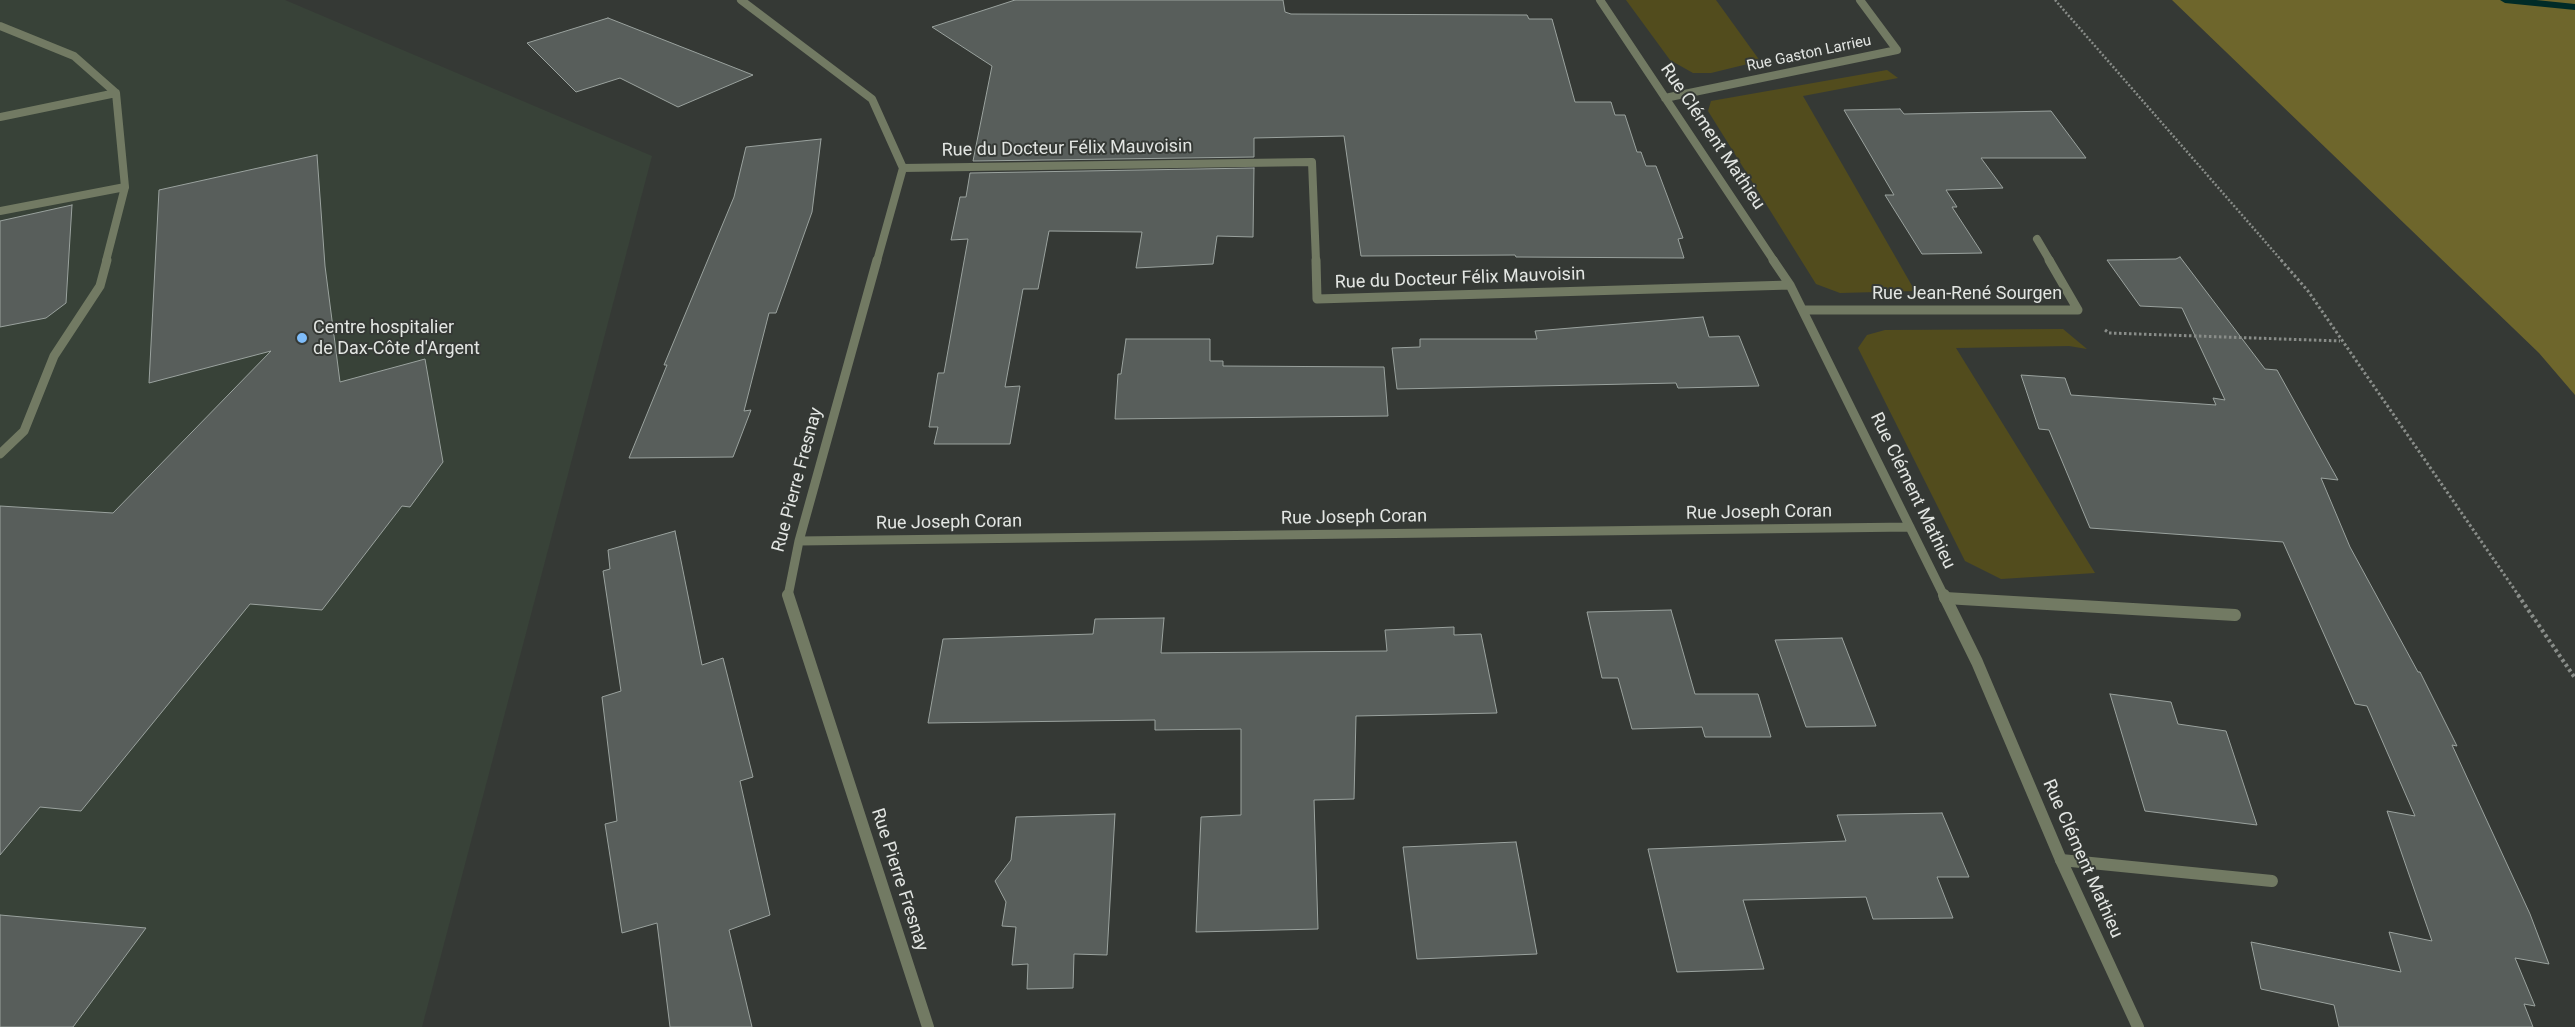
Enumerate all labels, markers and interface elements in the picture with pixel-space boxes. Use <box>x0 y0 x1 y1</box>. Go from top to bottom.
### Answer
street label: Rue Gaston Larrieu <box>1745 32 1873 76</box>
street label: Rue Clément Mathieu <box>1655 60 1769 214</box>
street label: Rue du Docteur Félix Mauvoisin <box>941 136 1193 162</box>
street label: Rue du Docteur Félix Mauvoisin <box>1334 264 1586 294</box>
street label: Rue Jean-René Sourgen <box>1872 283 2062 305</box>
place label: Centre hospitalier de Dax-Côte d'Argent <box>313 317 480 359</box>
marker: Centre hospitalier de Dax-Côte d'Argent <box>295 331 309 345</box>
street label: Rue Pierre Fresnay <box>768 405 828 555</box>
street label: Rue Clément Mathieu <box>1865 409 1959 573</box>
street label: Rue Joseph Coran <box>1686 501 1832 525</box>
street label: Rue Joseph Coran <box>1281 506 1427 530</box>
street label: Rue Joseph Coran <box>876 511 1022 535</box>
street label: Rue Clément Mathieu <box>2037 776 2127 942</box>
street label: Rue Pierre Fresnay <box>866 806 932 954</box>

